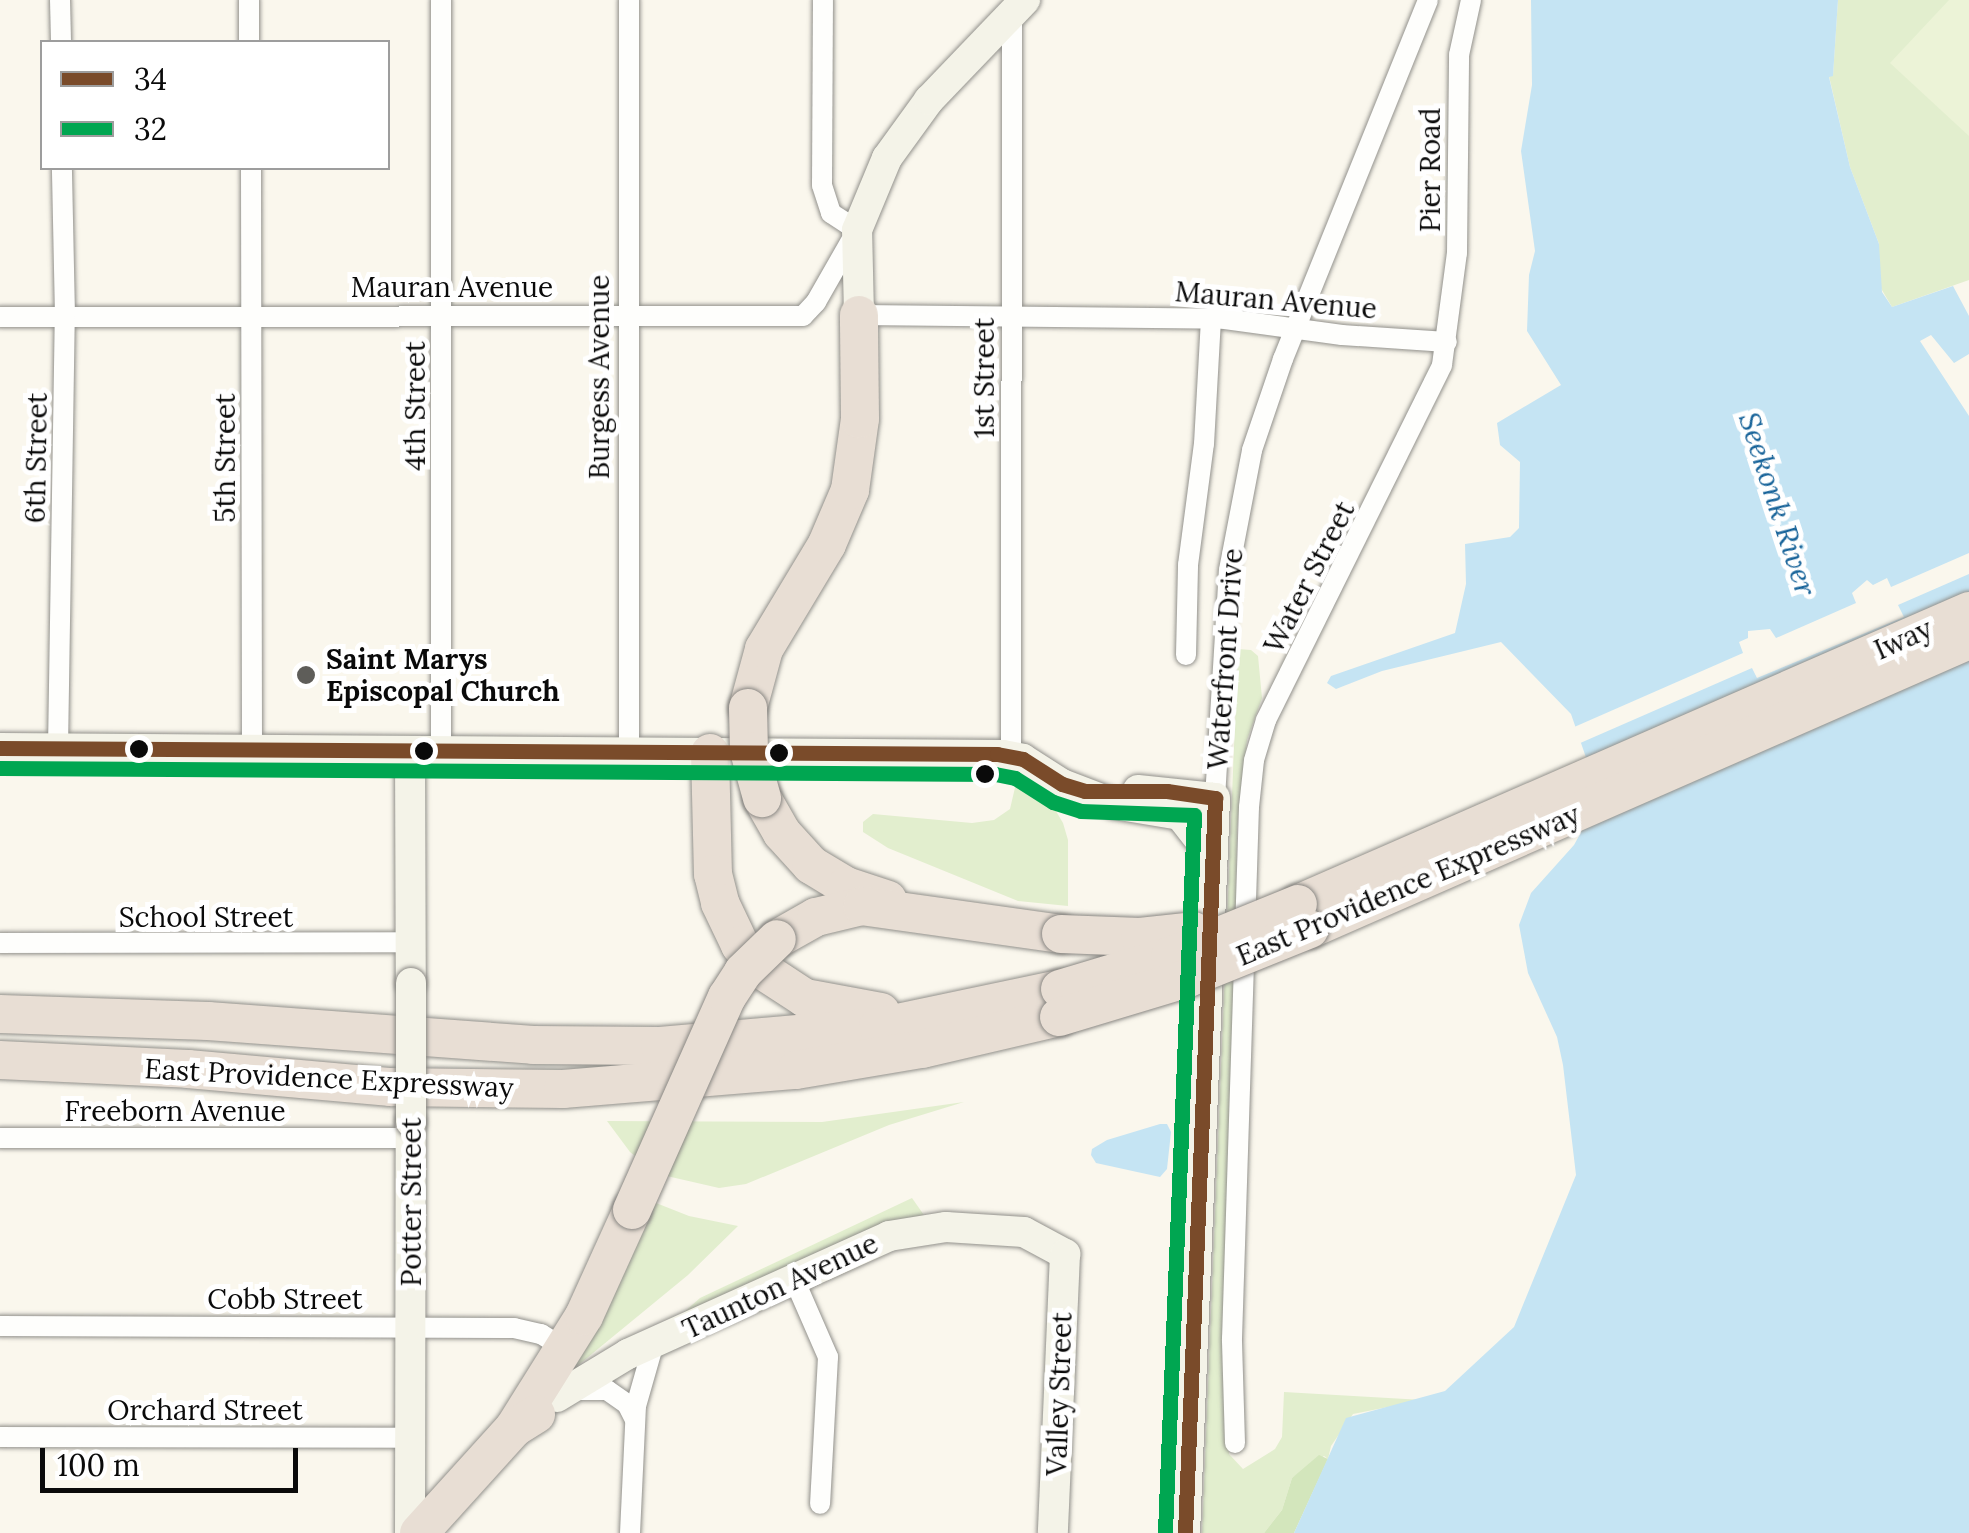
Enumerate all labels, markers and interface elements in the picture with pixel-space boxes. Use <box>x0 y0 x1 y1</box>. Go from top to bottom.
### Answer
legend <box>40 40 390 170</box>
text: 34 <box>134 60 167 98</box>
street label: Pier Road <box>1413 108 1447 232</box>
text: 32 <box>134 110 167 148</box>
street label: Mauran Avenue <box>351 270 553 304</box>
street label: Mauran Avenue <box>1174 274 1378 326</box>
street label: Burgess Avenue <box>582 275 616 479</box>
street label: 1st Street <box>967 318 1001 438</box>
street label: 4th Street <box>398 341 432 471</box>
street label: 6th Street <box>18 392 54 524</box>
street label: 5th Street <box>208 393 242 523</box>
water label: Seekonk River <box>1731 408 1825 600</box>
street label: Water Street <box>1256 495 1362 659</box>
street label: Waterfront Drive <box>1201 547 1249 771</box>
street label: Iway <box>1869 611 1937 667</box>
place label: Saint Marys Episcopal Church <box>326 642 560 708</box>
marker: Saint Marys Episcopal Church <box>295 664 317 686</box>
unlabelled marker <box>129 739 149 759</box>
unlabelled marker <box>414 741 434 761</box>
unlabelled marker <box>769 743 789 763</box>
unlabelled marker <box>975 764 995 784</box>
street label: East Providence Expressway <box>1231 797 1585 973</box>
street label: School Street <box>119 900 293 934</box>
street label: East Providence Expressway <box>144 1052 514 1104</box>
street label: Freeborn Avenue <box>64 1094 286 1128</box>
street label: Potter Street <box>394 1117 428 1287</box>
street label: Taunton Avenue <box>677 1226 883 1346</box>
street label: Cobb Street <box>207 1282 363 1316</box>
street label: Valley Street <box>1039 1312 1079 1476</box>
street label: Orchard Street <box>107 1393 303 1427</box>
scale bar <box>45 1428 302 1490</box>
text: 100 m <box>57 1446 140 1484</box>

